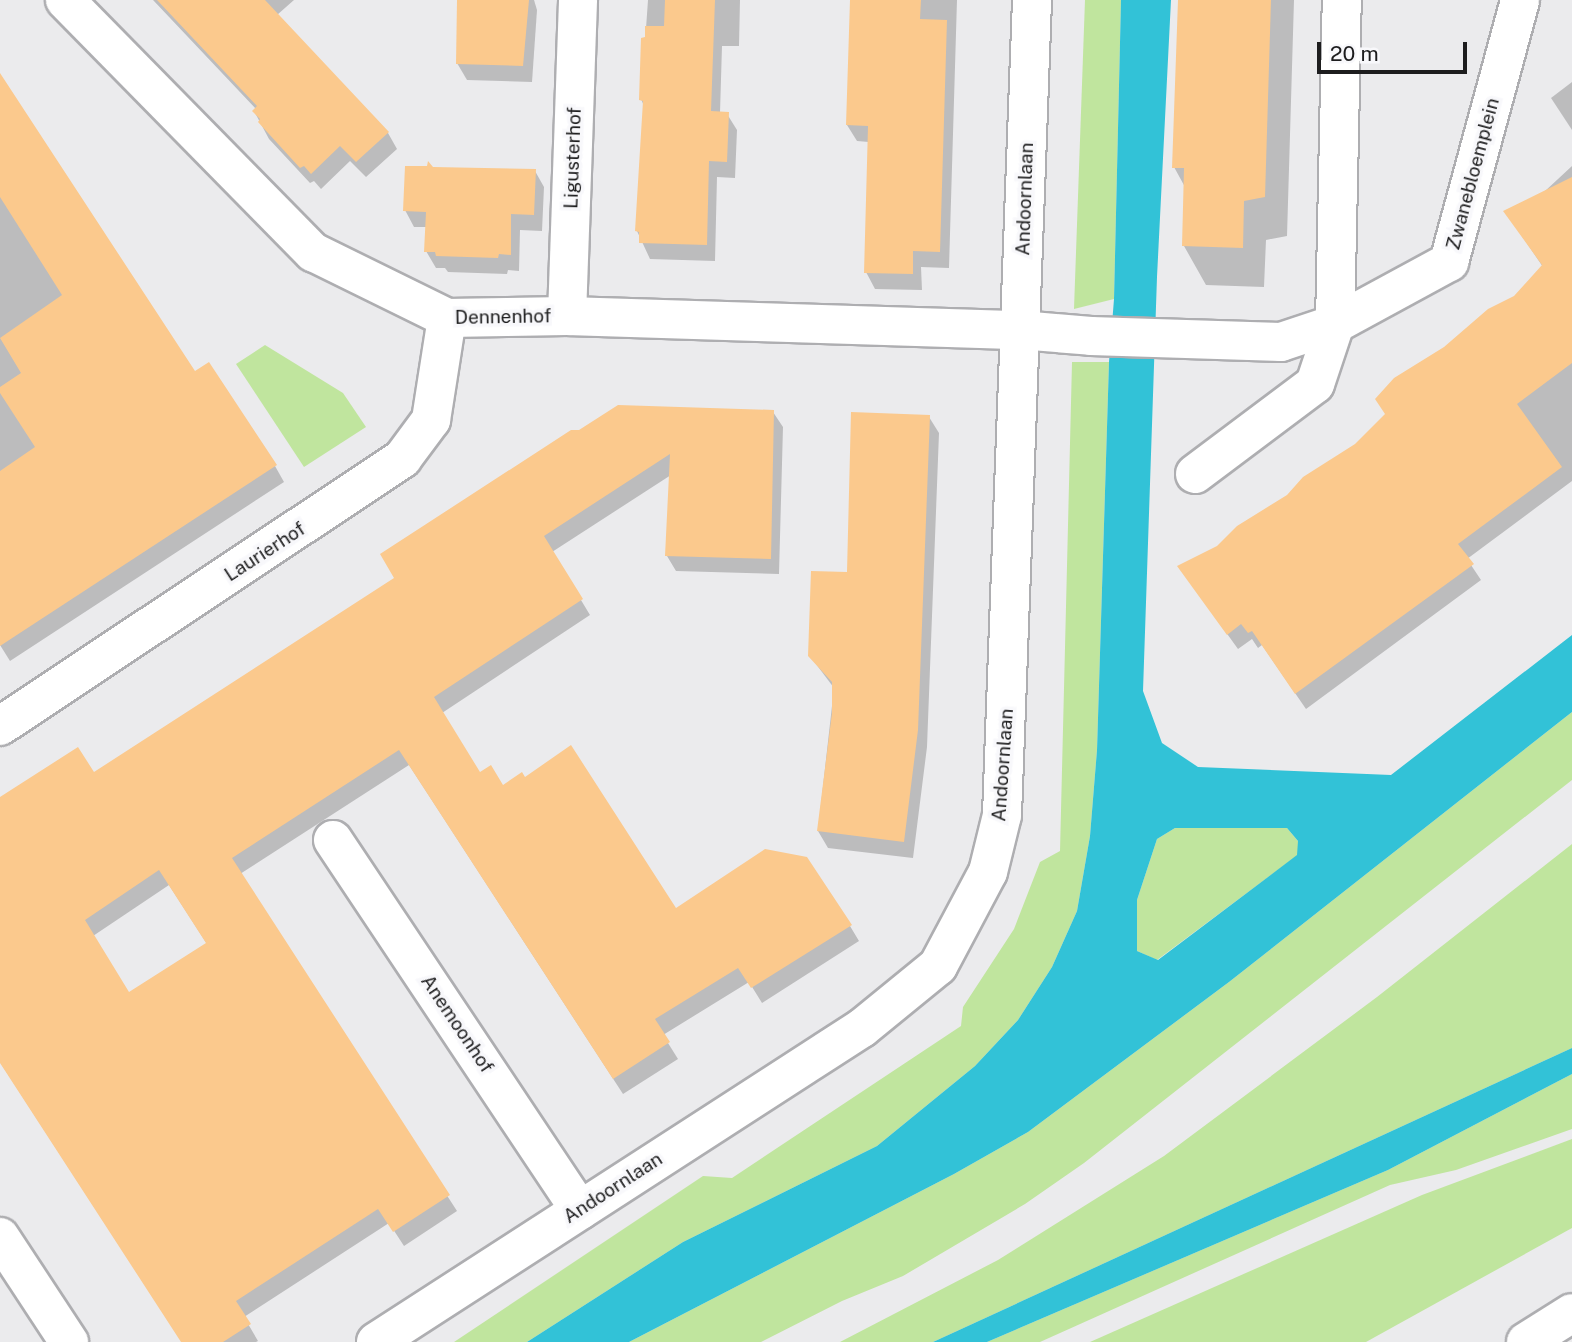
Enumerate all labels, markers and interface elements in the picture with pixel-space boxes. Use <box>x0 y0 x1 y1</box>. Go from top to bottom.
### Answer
scale bar <box>1320 28 1470 72</box>
text: 20 m <box>1330 41 1379 66</box>
street label: Zwanebloemplein <box>1442 96 1504 252</box>
street label: Ligusterhof <box>560 107 586 209</box>
street label: Andoornlaan <box>1012 142 1038 256</box>
street label: Dennenhof <box>455 305 551 329</box>
street label: Laurierhof <box>220 518 310 586</box>
street label: Andoornlaan <box>988 708 1018 822</box>
street label: Anemoonhof <box>416 971 498 1077</box>
street label: Andoornlaan <box>559 1148 667 1228</box>

